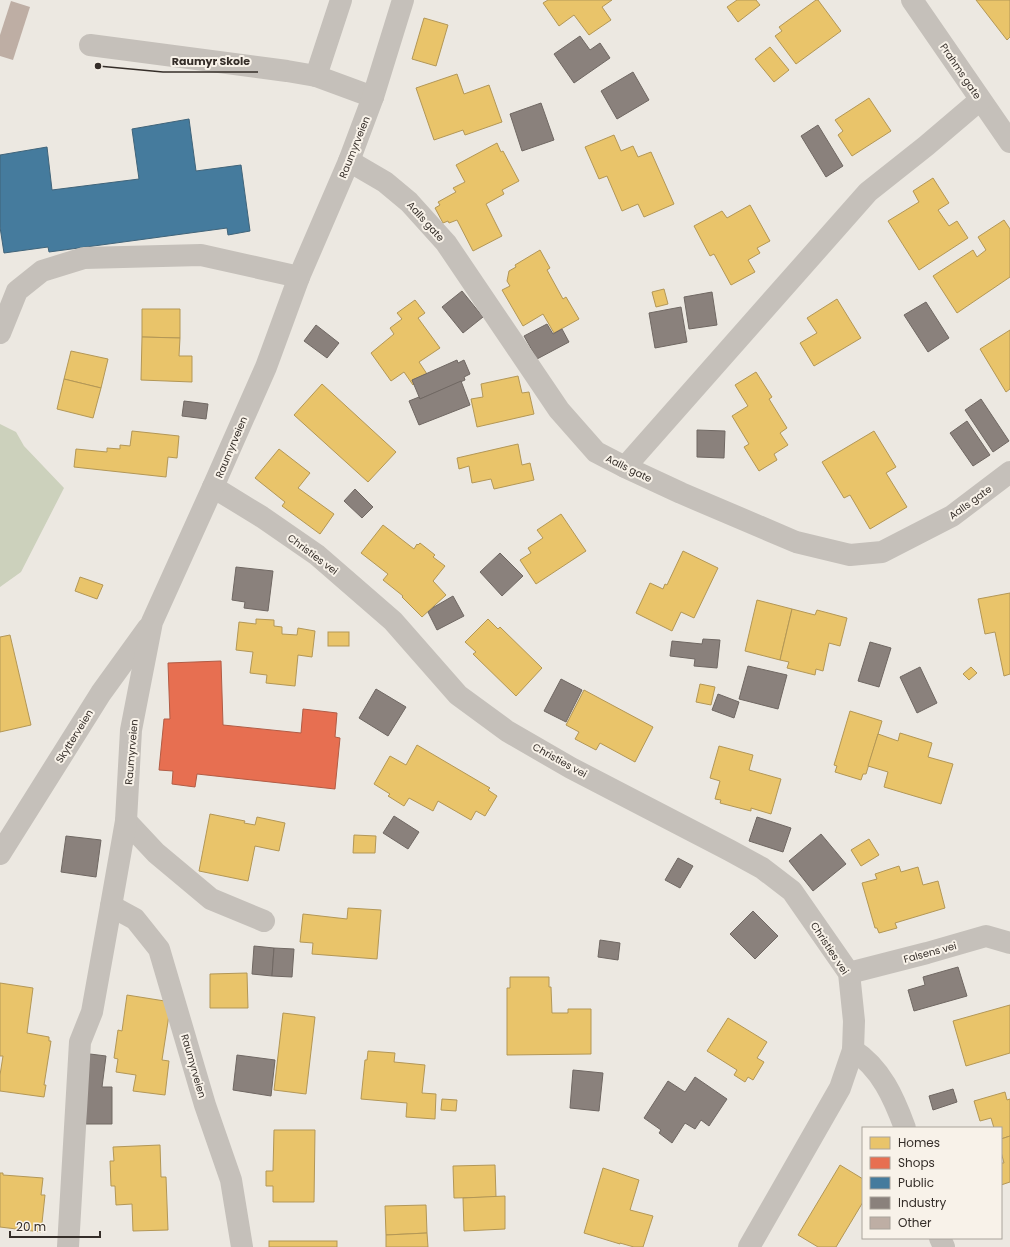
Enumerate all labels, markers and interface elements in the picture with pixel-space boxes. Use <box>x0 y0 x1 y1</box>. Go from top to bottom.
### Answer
street label: Prahms gate <box>936 40 985 102</box>
callout: Raumyr Skole <box>163 49 258 72</box>
text: Raumyr Skole <box>172 53 250 69</box>
street label: Raumyrveien <box>335 114 374 180</box>
street label: Aalls gate <box>403 198 448 245</box>
street label: Raumyrveien <box>212 414 251 480</box>
street label: Aalls gate <box>603 451 654 486</box>
street label: Aalls gate <box>946 482 995 523</box>
street label: Christies vei <box>284 530 341 578</box>
street label: Skytterveien <box>52 707 97 766</box>
street label: Raumyrveien <box>121 719 142 785</box>
street label: Christies vei <box>530 739 590 782</box>
street label: Christies vei <box>807 919 852 978</box>
street label: Falsens vei <box>902 938 958 967</box>
street label: Raumyrveien <box>177 1032 210 1100</box>
legend <box>862 1127 1002 1239</box>
text: Homes <box>898 1134 940 1151</box>
text: Shops <box>898 1154 935 1171</box>
text: Public <box>898 1174 934 1191</box>
text: Industry <box>898 1194 947 1211</box>
scale bar <box>10 1213 100 1239</box>
text: Other <box>898 1214 932 1231</box>
text: 20 m <box>16 1218 46 1235</box>

